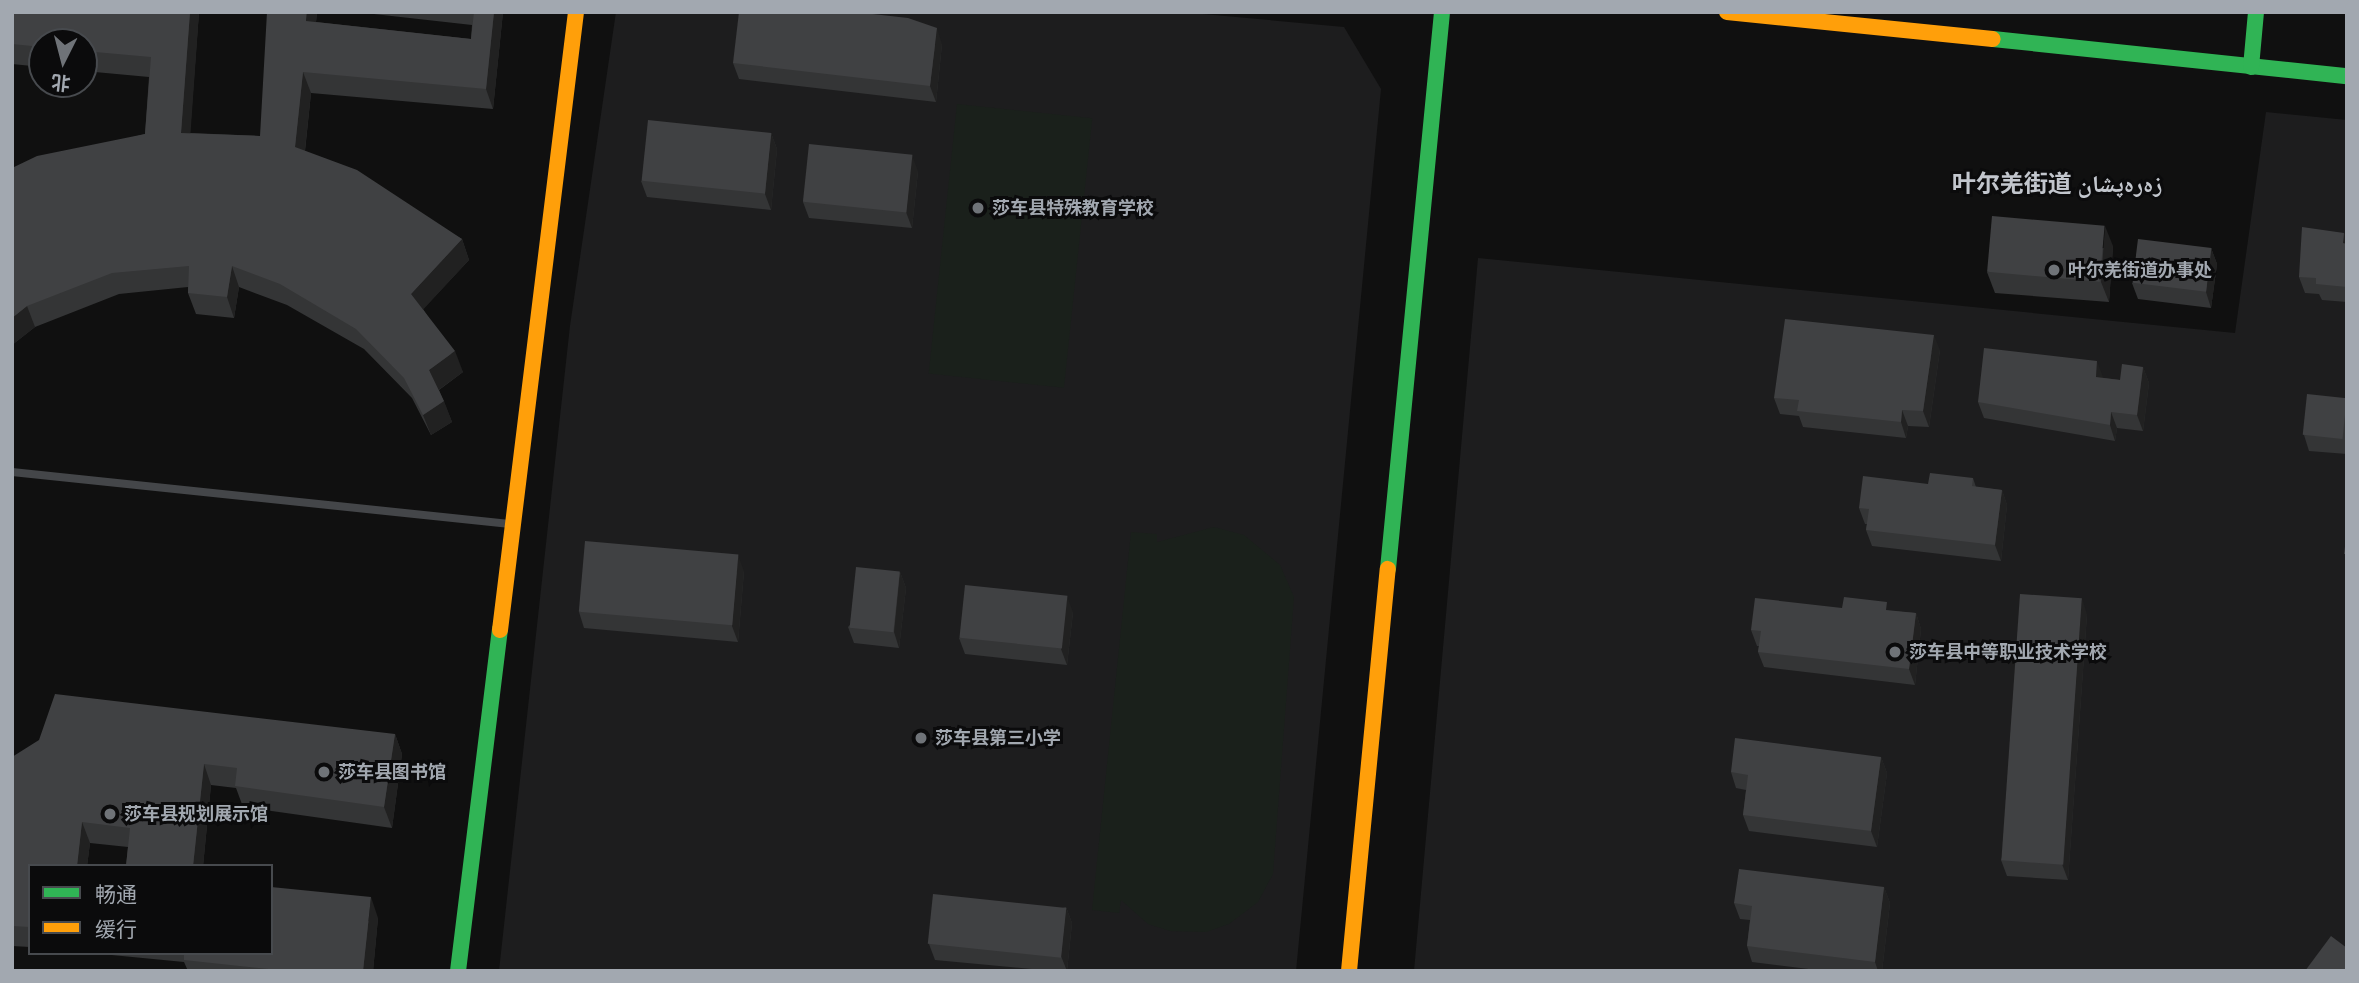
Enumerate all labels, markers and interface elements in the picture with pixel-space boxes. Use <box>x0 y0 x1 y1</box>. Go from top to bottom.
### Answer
north arrow <box>28 28 98 98</box>
text: 北 <box>50 70 72 95</box>
district label: 叶尔羌街道 زەرەپشان <box>1952 171 2162 199</box>
place label: 莎车县特殊教育学校 <box>992 197 1154 219</box>
marker: 莎车县特殊教育学校 <box>970 200 986 216</box>
place label: 叶尔羌街道办事处 <box>2068 259 2212 281</box>
marker: 叶尔羌街道办事处 <box>2046 262 2062 278</box>
place label: 莎车县中等职业技术学校 <box>1909 641 2107 663</box>
marker: 莎车县中等职业技术学校 <box>1887 644 1903 660</box>
place label: 莎车县第三小学 <box>935 727 1061 749</box>
marker: 莎车县第三小学 <box>913 730 929 746</box>
place label: 莎车县图书馆 <box>338 761 446 783</box>
marker: 莎车县图书馆 <box>316 764 332 780</box>
place label: 莎车县规划展示馆 <box>124 803 268 825</box>
marker: 莎车县规划展示馆 <box>102 806 118 822</box>
legend <box>28 864 273 955</box>
text: 畅通 <box>95 882 137 908</box>
text: 缓行 <box>95 917 137 943</box>

